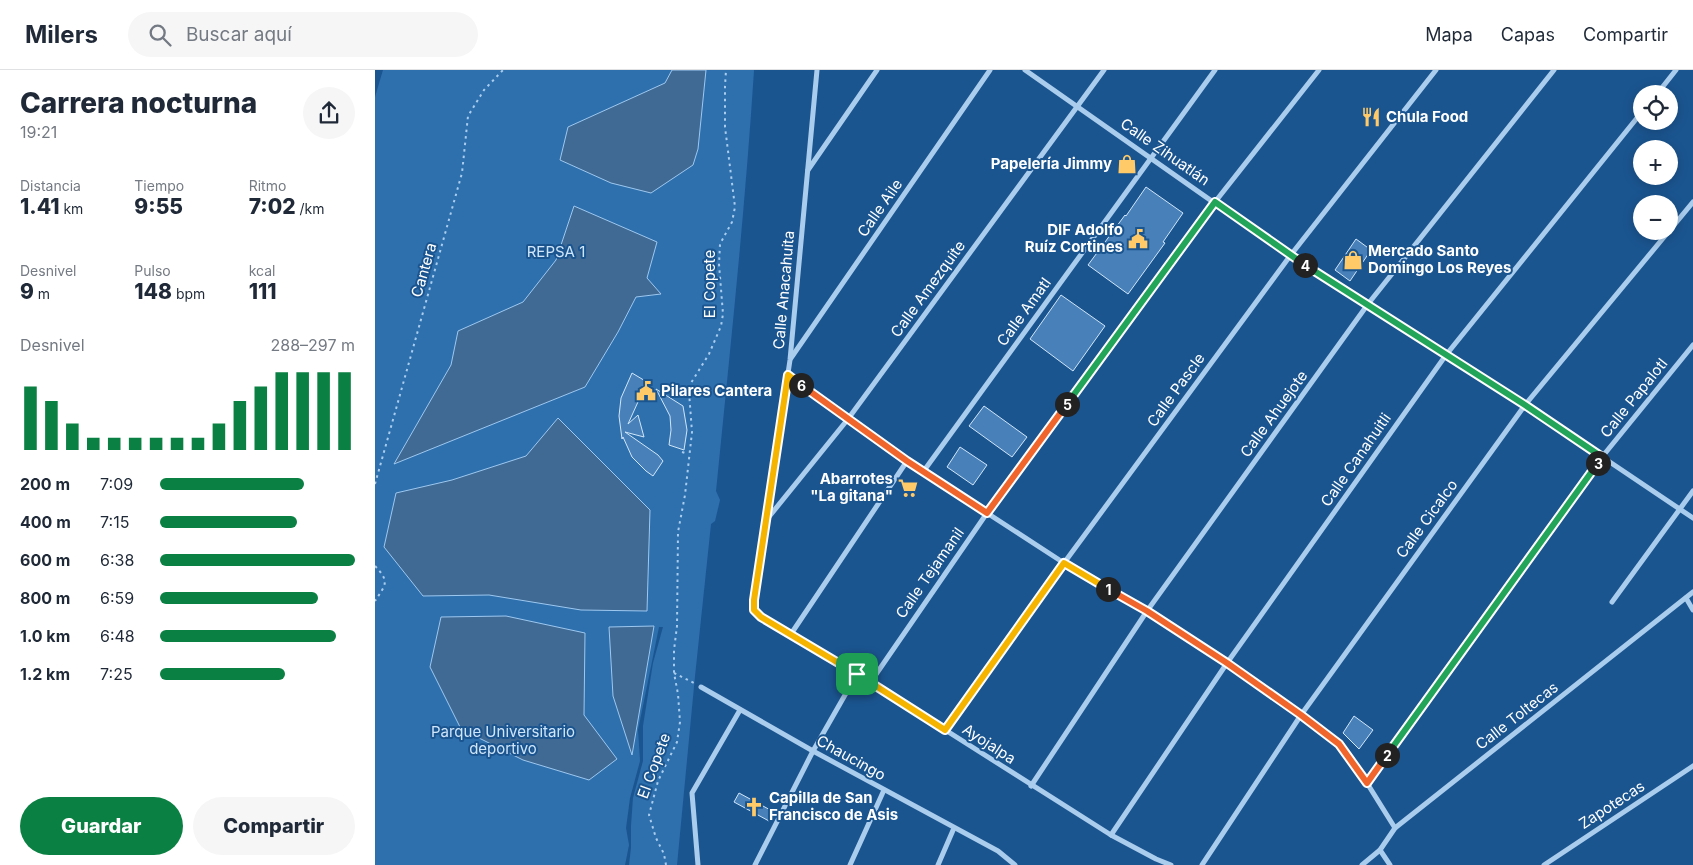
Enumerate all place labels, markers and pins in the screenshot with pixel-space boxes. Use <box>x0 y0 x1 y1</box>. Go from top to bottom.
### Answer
restaurant icon: Chula Food <box>1360 106 1382 128</box>
place label: Chula Food <box>1386 107 1468 126</box>
shop icon: Papelería Jimmy <box>1116 153 1138 175</box>
place label: Papelería Jimmy <box>991 154 1112 173</box>
place label: DIF Adolfo Ruíz Cortines <box>1025 220 1123 256</box>
public building icon: DIF Adolfo Ruíz Cortines <box>1127 228 1149 250</box>
place label: Mercado Santo Domingo Los Reyes <box>1368 241 1511 277</box>
shop icon: Mercado Santo Domingo Los Reyes <box>1342 249 1364 271</box>
pin: 4 <box>1293 252 1317 278</box>
pin: 6 <box>789 372 813 398</box>
public building icon: Pilares Cantera <box>635 380 657 402</box>
place label: Pilares Cantera <box>661 381 772 400</box>
pin: 5 <box>1055 392 1079 416</box>
pin: 3 <box>1585 450 1611 476</box>
place label: Abarrotes "La gitana" <box>810 469 893 505</box>
supermarket icon: Abarrotes "La gitana" <box>897 477 919 499</box>
pin: 1 <box>1095 576 1121 602</box>
pin <box>836 653 878 695</box>
pin: 2 <box>1375 742 1399 768</box>
place label: Capilla de San Francisco de Asis <box>769 788 898 824</box>
church icon: Capilla de San Francisco de Asis <box>743 796 765 818</box>

